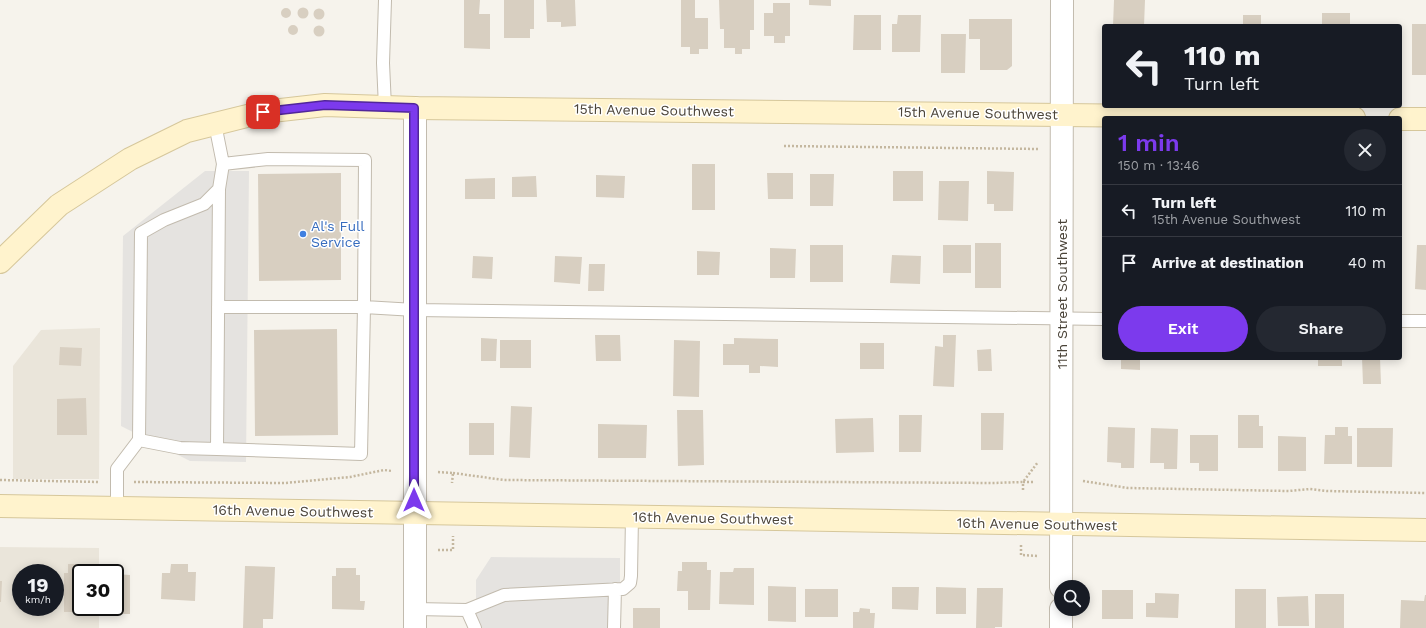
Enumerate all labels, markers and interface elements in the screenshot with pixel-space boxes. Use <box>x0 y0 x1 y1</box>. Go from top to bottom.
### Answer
text: 110 m <box>1184 39 1261 72</box>
icon: left <box>1118 40 1170 92</box>
text: Turn left <box>1184 73 1259 94</box>
pin <box>246 95 280 129</box>
icon: arrive <box>252 101 274 123</box>
street label: 15th Avenue Southwest <box>574 101 734 119</box>
street label: 15th Avenue Southwest <box>898 104 1058 122</box>
text: 1 min <box>1118 129 1180 157</box>
button: close <box>1344 129 1386 171</box>
text: 150 m · 13:46 <box>1118 158 1199 173</box>
text: Turn left <box>1152 194 1216 212</box>
icon: left <box>1118 200 1140 222</box>
text: 110 m <box>1346 202 1386 220</box>
text: 15th Avenue Southwest <box>1152 212 1300 227</box>
place label: Al's Full Service <box>311 218 365 250</box>
street label: 11th Street Southwest <box>1054 219 1070 369</box>
marker: Al's Full Service <box>298 229 308 239</box>
icon: arrive <box>1118 252 1140 274</box>
text: Arrive at destination <box>1152 254 1304 272</box>
text: 40 m <box>1348 254 1386 272</box>
button: Exit <box>1118 306 1248 352</box>
button: Share <box>1256 306 1386 352</box>
position arrow <box>393 479 435 521</box>
street label: 16th Avenue Southwest <box>213 502 373 520</box>
street label: 16th Avenue Southwest <box>633 509 793 527</box>
street label: 16th Avenue Southwest <box>957 515 1117 533</box>
speed limit sign: 30 <box>72 564 124 616</box>
text: 19 <box>28 573 48 597</box>
map controls <box>1054 580 1090 616</box>
button: search <box>1054 580 1090 616</box>
text: km/h <box>25 594 51 605</box>

